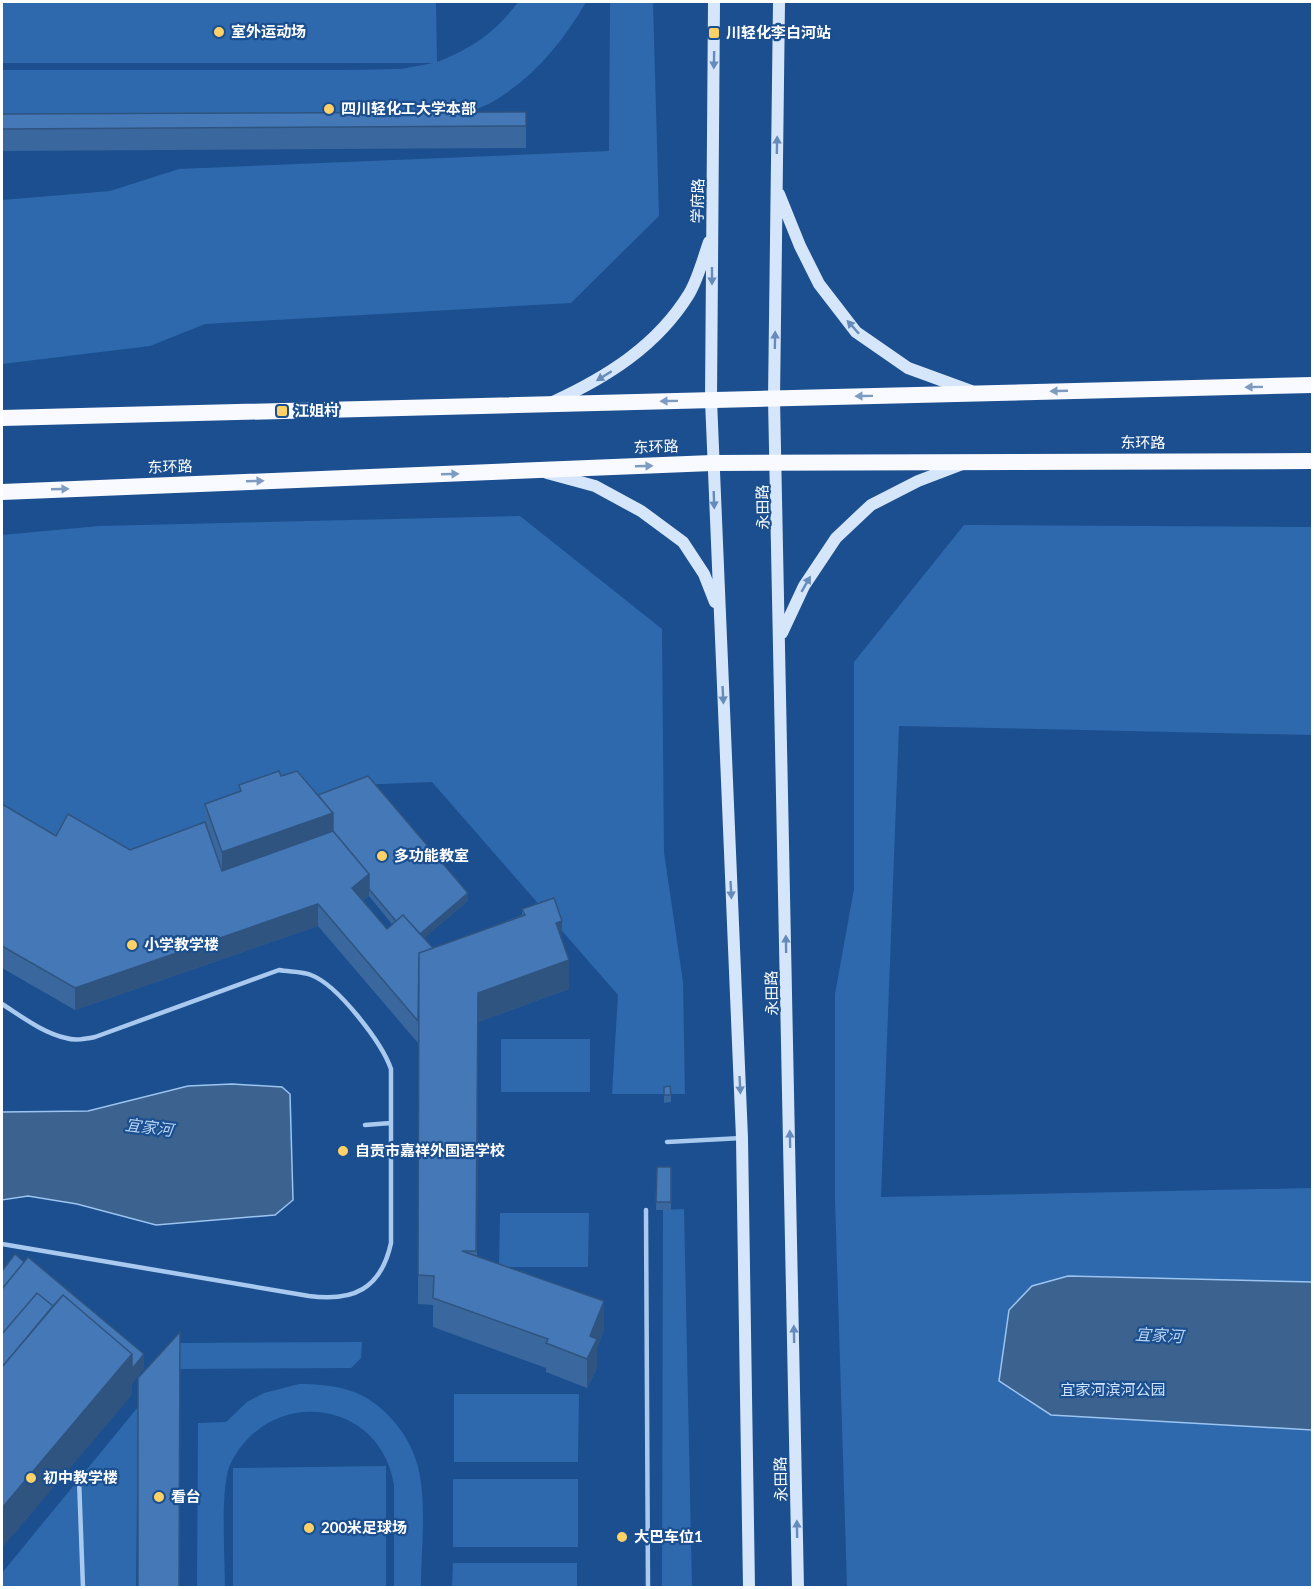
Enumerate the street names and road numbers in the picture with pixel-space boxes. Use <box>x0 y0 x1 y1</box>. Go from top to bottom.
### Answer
street label: 学府路 <box>688 178 706 224</box>
street label: 东环路 <box>1120 433 1166 451</box>
street label: 东环路 <box>633 436 679 456</box>
street label: 东环路 <box>147 456 193 476</box>
street label: 永田路 <box>753 484 771 530</box>
street label: 永田路 <box>762 970 780 1016</box>
street label: 永田路 <box>771 1456 789 1502</box>

